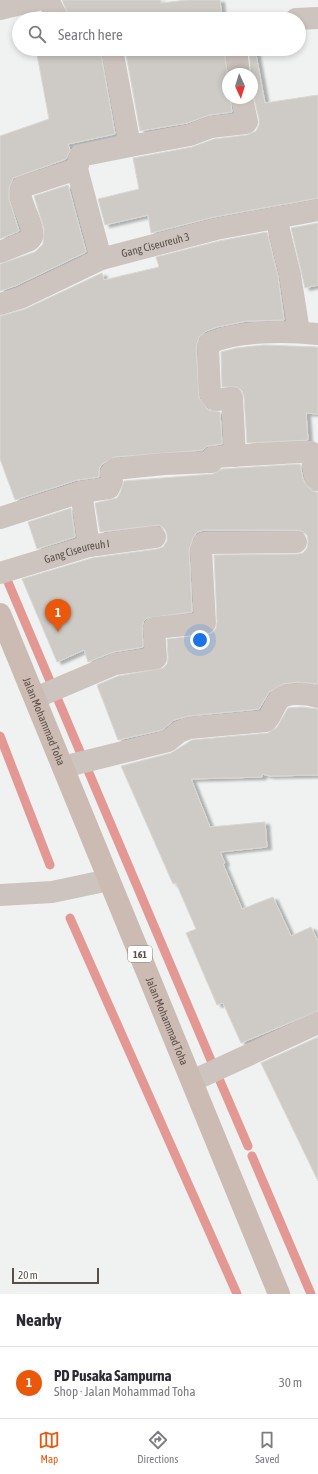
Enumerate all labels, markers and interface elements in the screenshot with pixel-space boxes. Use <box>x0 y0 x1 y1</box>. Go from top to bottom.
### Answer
search box <box>12 12 306 56</box>
icon: search <box>26 23 48 45</box>
text: Search here <box>58 26 123 43</box>
north arrow <box>222 68 258 104</box>
street label: Gang Ciseureuh 3 <box>120 230 191 259</box>
street label: Gang Ciseureuh I <box>43 537 110 565</box>
pin: 1 <box>45 599 71 632</box>
your location <box>190 630 210 650</box>
street label: Jalan Mohammad Toha <box>21 676 67 767</box>
road number: 161 <box>128 946 152 962</box>
street label: Jalan Mohammad Toha <box>144 975 190 1067</box>
scale bar <box>12 1266 99 1285</box>
text: 20 m <box>18 1269 38 1281</box>
text: Nearby <box>16 1310 62 1330</box>
text: PD Pusaka Sampurna <box>54 1367 171 1384</box>
text: 1 <box>26 1375 32 1390</box>
text: 30 m <box>279 1375 302 1390</box>
text: Shop · Jalan Mohammad Toha <box>54 1384 195 1399</box>
tab: Map <box>38 1429 60 1465</box>
tab: Directions <box>137 1429 178 1465</box>
tab: Saved <box>255 1429 280 1465</box>

